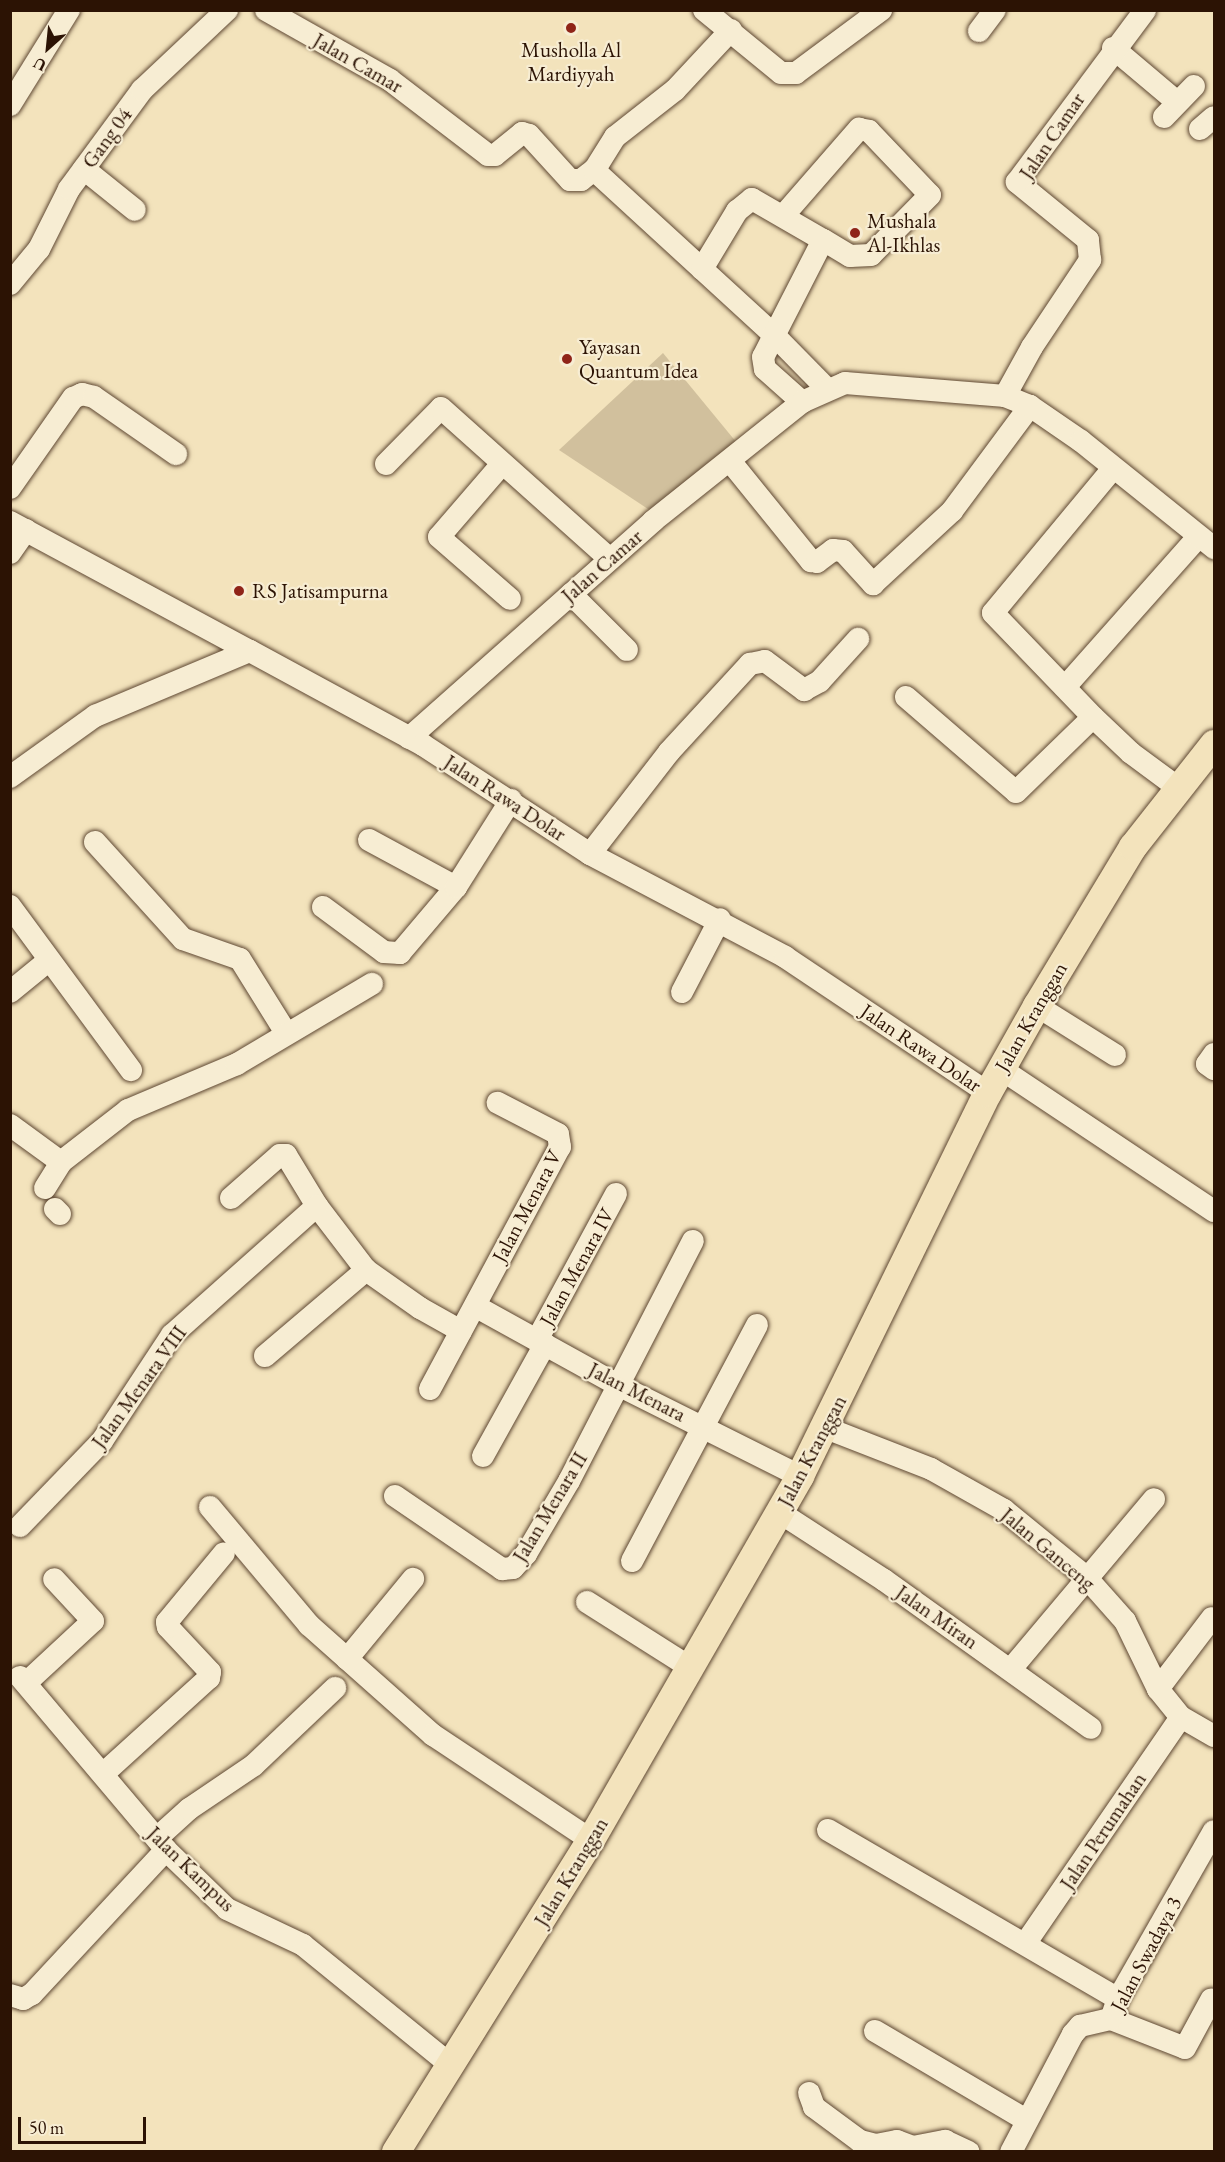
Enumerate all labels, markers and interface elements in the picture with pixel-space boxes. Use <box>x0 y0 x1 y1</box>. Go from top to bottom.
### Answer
north arrow <box>18 18 78 78</box>
marker: Musholla Al Mardiyyah <box>564 21 578 35</box>
street label: Jalan Camar <box>309 27 407 99</box>
place label: Musholla Al Mardiyyah <box>521 37 621 87</box>
text: U <box>30 52 50 77</box>
street label: Jalan Camar <box>1014 88 1090 184</box>
street label: Gang 04 <box>77 103 137 173</box>
place label: Mushala Al-Ikhlas <box>867 208 940 258</box>
marker: Mushala Al-Ikhlas <box>848 226 862 240</box>
place label: Yayasan Quantum Idea <box>579 334 698 384</box>
marker: Yayasan Quantum Idea <box>560 352 574 366</box>
street label: Jalan Camar <box>556 524 648 608</box>
place label: RS Jatisampurna <box>252 578 388 604</box>
marker: RS Jatisampurna <box>230 582 248 600</box>
street label: Jalan Rawa Dolar <box>439 749 571 847</box>
street label: Jalan Kranggan <box>989 958 1073 1076</box>
street label: Jalan Rawa Dolar <box>856 998 986 1098</box>
street label: Jalan Menara V <box>487 1145 567 1267</box>
street label: Jalan Menara IV <box>534 1204 620 1330</box>
street label: Jalan Menara VIII <box>86 1321 192 1453</box>
street label: Jalan Menara <box>584 1357 690 1427</box>
street label: Jalan Kranggan <box>772 1391 852 1511</box>
street label: Jalan Menara II <box>507 1447 593 1567</box>
street label: Jalan Ganceng <box>996 1502 1100 1596</box>
street label: Jalan Miran <box>891 1579 983 1655</box>
street label: Jalan Perumahan <box>1055 1768 1151 1894</box>
street label: Jalan Kranggan <box>529 1813 613 1931</box>
street label: Jalan Kampus <box>142 1821 240 1917</box>
street label: Jalan Swadaya 3 <box>1105 1892 1187 2016</box>
scale bar <box>21 2105 148 2143</box>
text: 50 m <box>29 2116 64 2139</box>

